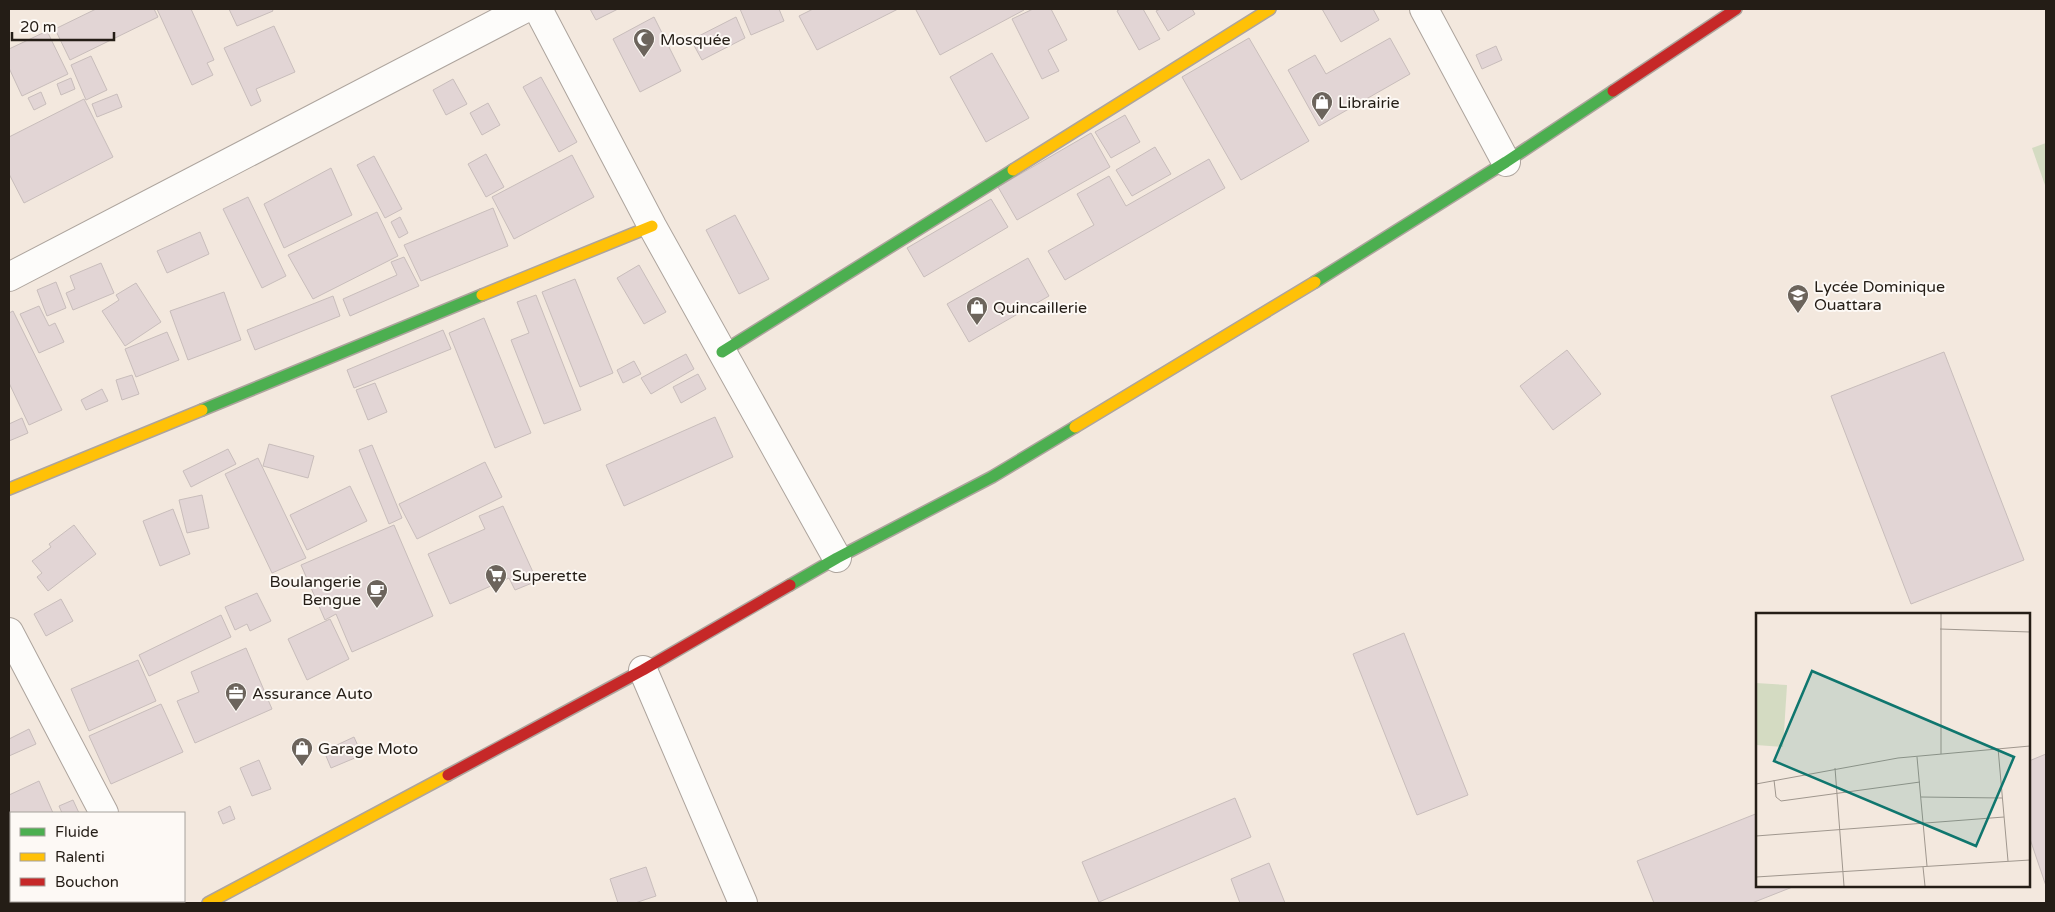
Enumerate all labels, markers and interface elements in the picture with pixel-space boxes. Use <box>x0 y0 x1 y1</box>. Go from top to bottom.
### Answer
scale bar <box>12 10 115 42</box>
text: 20 m <box>20 18 57 36</box>
mosque icon: Mosquée <box>632 27 656 58</box>
place label: Mosquée <box>660 30 731 50</box>
shop icon: Librairie <box>1310 90 1334 121</box>
place label: Librairie <box>1338 93 1400 113</box>
place label: Lycée Dominique Ouattara <box>1814 277 1945 315</box>
school or university icon: Lycée Dominique Ouattara <box>1786 283 1810 314</box>
shop icon: Quincaillerie <box>965 295 989 326</box>
place label: Quincaillerie <box>993 298 1087 318</box>
supermarket icon: Superette <box>484 563 508 594</box>
place label: Superette <box>512 566 587 586</box>
place label: Boulangerie Bengue <box>269 572 361 610</box>
cafe icon: Boulangerie Bengue <box>365 578 389 609</box>
inset map <box>1756 613 2030 887</box>
office icon: Assurance Auto <box>224 681 248 712</box>
place label: Assurance Auto <box>252 684 373 704</box>
shop icon: Garage Moto <box>290 736 314 767</box>
place label: Garage Moto <box>318 739 418 759</box>
legend <box>10 812 185 902</box>
text: Fluide <box>55 823 99 841</box>
text: Ralenti <box>55 848 105 866</box>
text: Bouchon <box>55 873 119 891</box>

